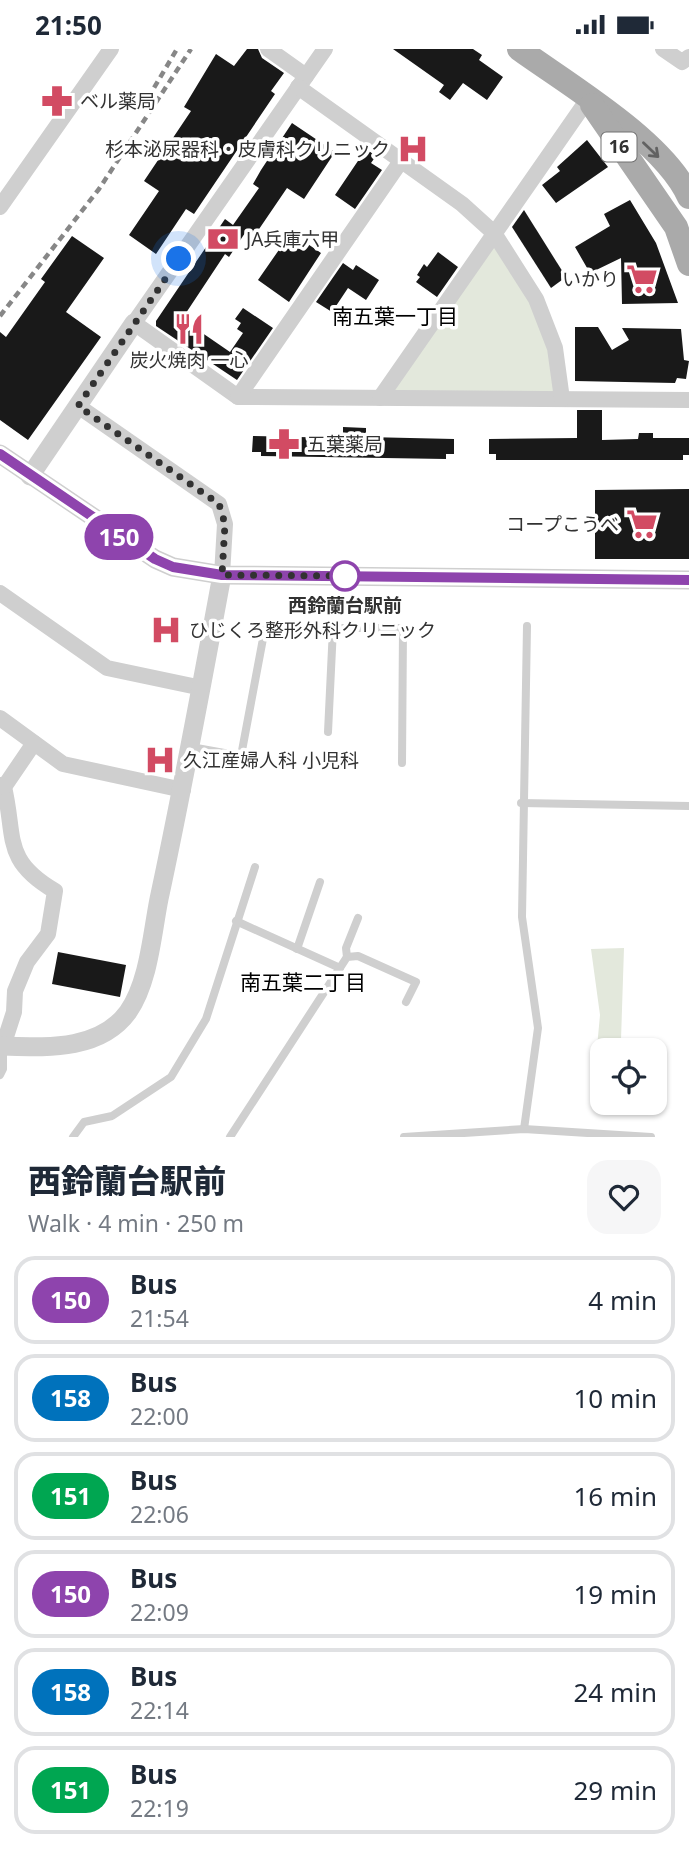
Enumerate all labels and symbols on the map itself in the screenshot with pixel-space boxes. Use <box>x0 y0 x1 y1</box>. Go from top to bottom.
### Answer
pharmacy icon: ベル薬局 <box>40 84 74 118</box>
place label: ベル薬局 <box>80 88 156 114</box>
hospital icon: 杉本泌尿器科・皮膚科クリニック <box>396 132 430 166</box>
road number: 16 <box>602 133 636 162</box>
place label: 杉本泌尿器科・皮膚科クリニック <box>105 136 390 162</box>
one-way arrow <box>642 141 659 158</box>
bank icon: JA兵庫六甲 <box>206 222 240 256</box>
place label: JA兵庫六甲 <box>244 226 339 252</box>
your location <box>161 241 196 276</box>
supermarket icon: いかり <box>625 262 659 296</box>
place label: いかり <box>562 266 619 292</box>
district label: 南五葉一丁目 <box>332 302 458 330</box>
restaurant icon: 炭火焼肉 一心 <box>172 312 206 346</box>
place label: 炭火焼肉 一心 <box>130 347 248 373</box>
pharmacy icon: 五葉薬局 <box>267 427 301 461</box>
place label: 五葉薬局 <box>307 431 383 457</box>
supermarket icon: コープこうべ <box>625 507 659 541</box>
place label: コープこうべ <box>506 511 619 537</box>
line badge: 150 <box>79 514 159 560</box>
marker: 西鈴蘭台駅前 <box>330 561 360 591</box>
place label: 西鈴蘭台駅前 <box>288 592 402 618</box>
hospital icon: ひじくろ整形外科クリニック <box>149 613 183 647</box>
place label: ひじくろ整形外科クリニック <box>189 617 436 643</box>
hospital icon: 久江産婦人科 小児科 <box>143 743 177 777</box>
place label: 久江産婦人科 小児科 <box>183 747 359 773</box>
district label: 南五葉二丁目 <box>240 968 366 996</box>

